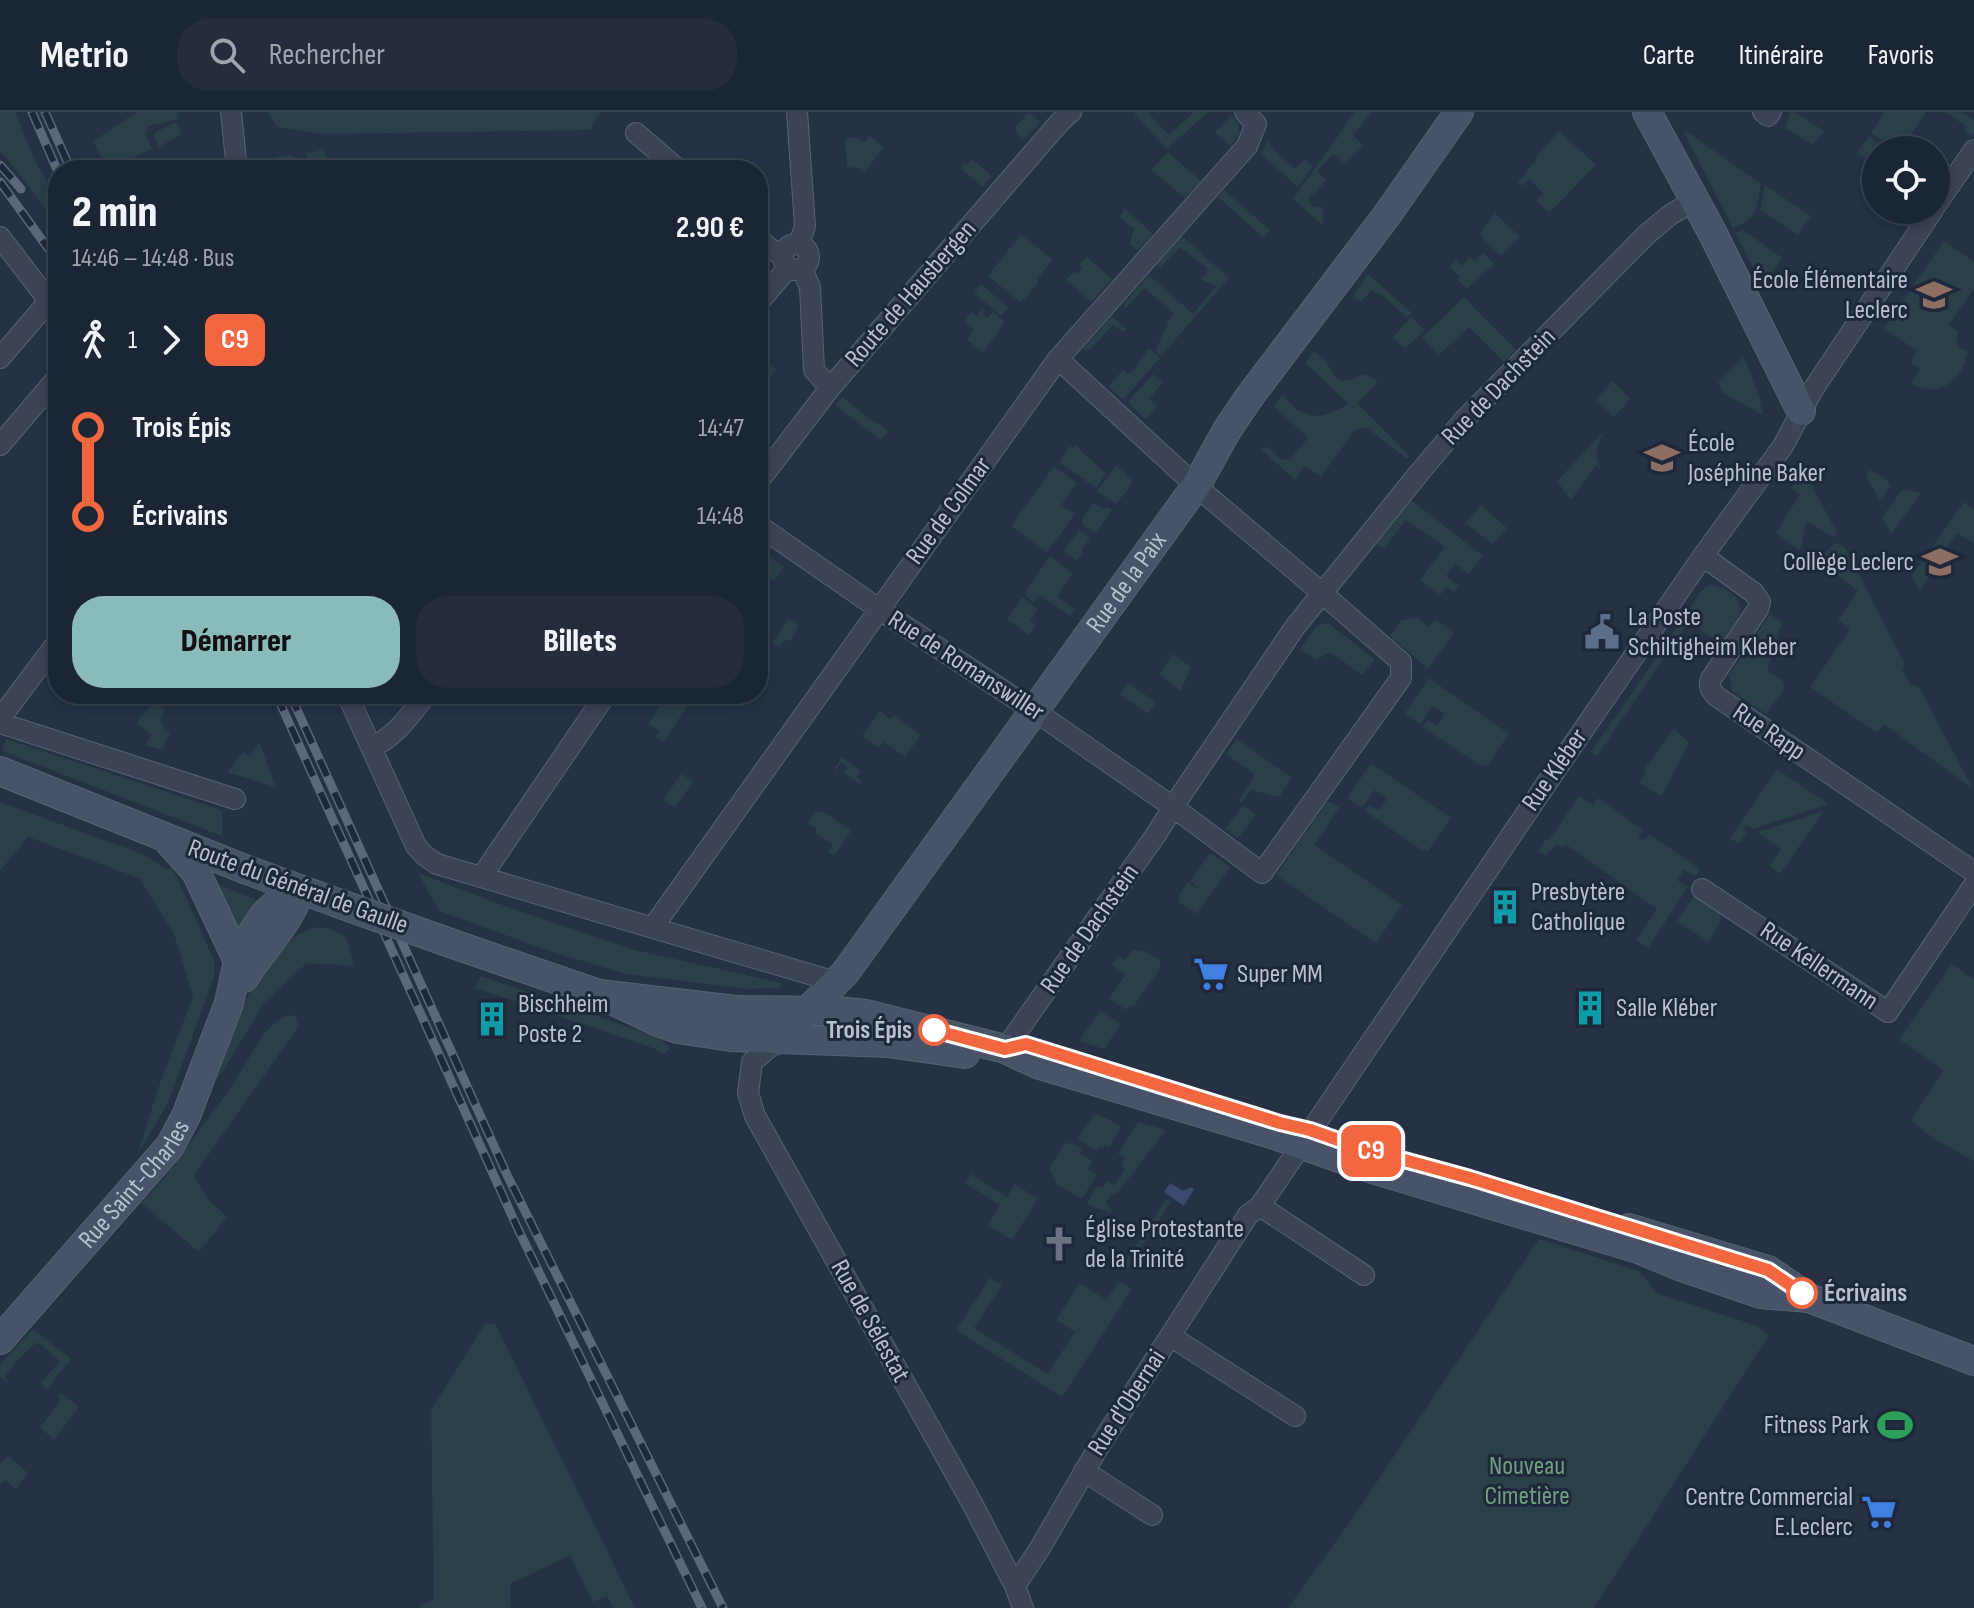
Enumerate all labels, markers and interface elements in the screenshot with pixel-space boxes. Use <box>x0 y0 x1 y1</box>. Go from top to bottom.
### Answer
search box <box>177 19 737 91</box>
text: Metrio <box>40 33 129 78</box>
icon: search <box>205 33 249 77</box>
text: Rechercher <box>269 37 385 73</box>
text: Carte <box>1643 39 1695 72</box>
text: Itinéraire <box>1739 39 1824 72</box>
text: Favoris <box>1868 39 1934 72</box>
map controls <box>1862 136 1950 224</box>
button: locate <box>1862 136 1950 224</box>
text: 2 min <box>72 186 157 239</box>
text: 2.90 € <box>676 210 744 246</box>
street label: Route de Hausbergen <box>839 214 983 374</box>
text: 14:46 – 14:48 · Bus <box>72 243 234 274</box>
place label: École Élémentaire Leclerc <box>1752 265 1908 326</box>
school or university icon: École Élémentaire Leclerc <box>1915 276 1953 314</box>
icon: walk <box>72 318 116 362</box>
icon: forward <box>149 318 193 362</box>
street label: Rue de Dachstein <box>1436 322 1562 452</box>
text: C9 <box>221 323 249 356</box>
text: 1 <box>128 325 137 356</box>
text: Trois Épis <box>132 410 231 446</box>
text: 14:47 <box>698 413 744 444</box>
place label: École Joséphine Baker <box>1687 428 1826 489</box>
school or university icon: École Joséphine Baker <box>1643 439 1681 477</box>
street label: Rue de Colmar <box>900 451 999 571</box>
text: Écrivains <box>132 498 228 534</box>
text: 14:48 <box>697 501 744 532</box>
street label: Rue de la Paix <box>1080 526 1173 639</box>
school or university icon: Collège Leclerc <box>1921 543 1959 581</box>
place label: Collège Leclerc <box>1783 547 1914 578</box>
button: Démarrer <box>72 596 400 688</box>
button: Billets <box>416 596 744 688</box>
place label: La Poste Schiltigheim Kleber <box>1628 602 1797 663</box>
street label: Rue de Romanswiller <box>882 604 1050 728</box>
public building icon: La Poste Schiltigheim Kleber <box>1583 613 1621 651</box>
street label: Rue Rapp <box>1727 697 1811 767</box>
street label: Rue Kléber <box>1516 722 1595 817</box>
street label: Route du Général de Gaulle <box>184 833 412 941</box>
street label: Rue de Dachstein <box>1034 858 1146 1000</box>
place label: Presbytère Catholique <box>1531 877 1625 938</box>
building icon: Presbytère Catholique <box>1486 888 1524 926</box>
street label: Rue Kellermann <box>1754 915 1884 1017</box>
supermarket icon: Super MM <box>1192 955 1230 993</box>
place label: Super MM <box>1237 959 1323 990</box>
place label: Bischheim Poste 2 <box>518 989 608 1050</box>
building icon: Salle Kléber <box>1571 989 1609 1027</box>
place label: Salle Kléber <box>1616 993 1718 1024</box>
building icon: Bischheim Poste 2 <box>473 1000 511 1038</box>
place label: Trois Épis <box>826 1015 912 1046</box>
marker: Trois Épis <box>919 1015 949 1045</box>
street label: Rue Saint-Charles <box>72 1115 196 1255</box>
line badge: C9 <box>1335 1125 1407 1177</box>
text: C9 <box>1357 1134 1385 1167</box>
place label: Église Protestante de la Trinité <box>1085 1214 1244 1275</box>
church icon: Église Protestante de la Trinité <box>1040 1225 1078 1263</box>
street label: Rue de Sélestat <box>824 1255 916 1388</box>
marker: Écrivains <box>1787 1278 1817 1308</box>
place label: Écrivains <box>1824 1278 1907 1309</box>
street label: Rue d'Obernai <box>1081 1344 1173 1462</box>
sports icon: Fitness Park <box>1876 1406 1914 1444</box>
place label: Fitness Park <box>1764 1410 1869 1441</box>
park label: Nouveau Cimetière <box>1484 1451 1570 1512</box>
place label: Centre Commercial E.Leclerc <box>1685 1482 1853 1543</box>
supermarket icon: Centre Commercial E.Leclerc <box>1860 1493 1898 1531</box>

